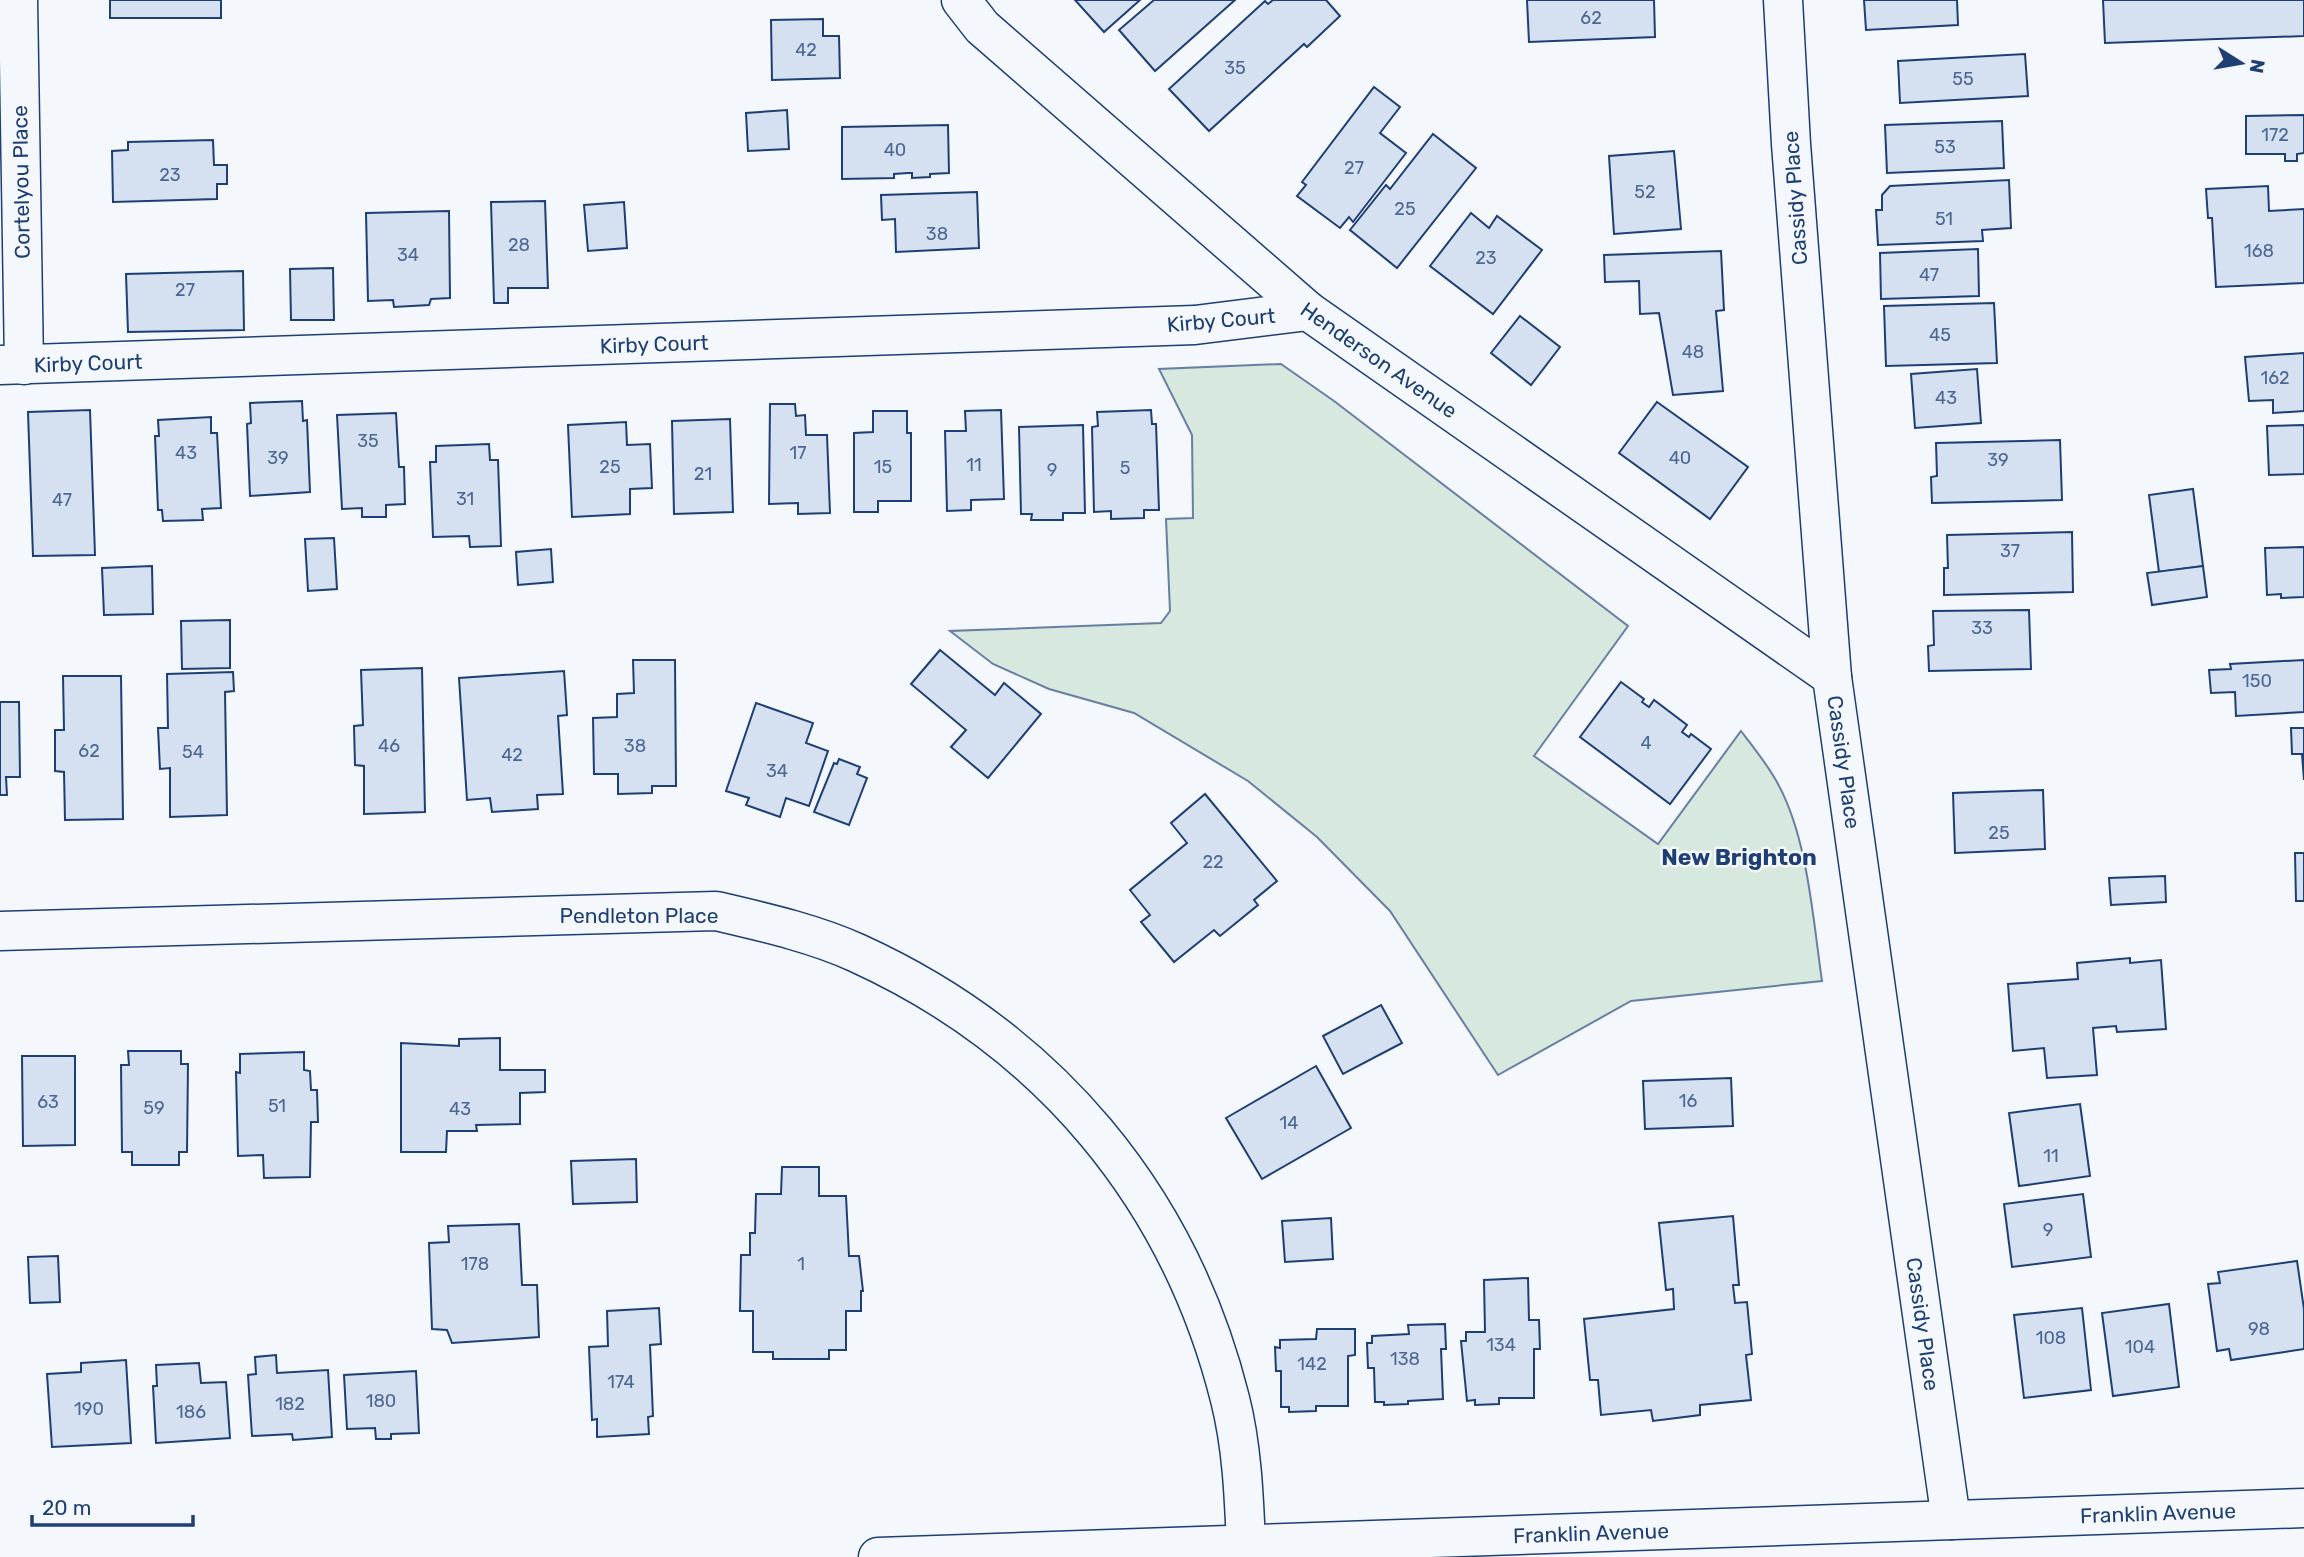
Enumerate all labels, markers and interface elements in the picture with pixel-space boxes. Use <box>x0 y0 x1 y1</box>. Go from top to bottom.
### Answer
house number: 62 <box>1580 7 1602 29</box>
north arrow <box>2206 28 2276 98</box>
house number: 42 <box>795 39 817 61</box>
house number: 35 <box>1224 57 1246 79</box>
text: N <box>2245 57 2270 75</box>
house number: 55 <box>1952 68 1974 90</box>
street label: Cortelyou Place <box>7 105 35 259</box>
house number: 172 <box>2261 124 2289 146</box>
street label: Cassidy Place <box>1778 130 1812 266</box>
house number: 53 <box>1934 136 1956 158</box>
house number: 40 <box>884 139 906 161</box>
house number: 27 <box>1344 157 1364 179</box>
house number: 23 <box>159 164 181 186</box>
house number: 52 <box>1634 181 1656 203</box>
house number: 25 <box>1394 198 1416 220</box>
house number: 51 <box>1935 208 1953 230</box>
house number: 38 <box>926 223 948 245</box>
house number: 28 <box>508 234 530 256</box>
house number: 168 <box>2244 240 2274 262</box>
house number: 34 <box>397 244 419 266</box>
house number: 23 <box>1475 247 1497 269</box>
house number: 47 <box>1919 264 1939 286</box>
house number: 27 <box>175 279 195 301</box>
street label: Henderson Avenue <box>1296 297 1462 423</box>
street label: Kirby Court <box>1166 303 1276 337</box>
house number: 45 <box>1929 324 1951 346</box>
street label: Kirby Court <box>599 330 709 358</box>
house number: 48 <box>1682 341 1704 363</box>
street label: Kirby Court <box>33 349 143 377</box>
house number: 162 <box>2260 367 2290 389</box>
house number: 43 <box>1935 387 1957 409</box>
house number: 35 <box>357 430 379 452</box>
house number: 43 <box>175 442 197 464</box>
house number: 17 <box>790 442 806 464</box>
house number: 39 <box>267 447 289 469</box>
house number: 40 <box>1669 447 1691 469</box>
house number: 39 <box>1987 449 2009 471</box>
house number: 11 <box>966 454 982 476</box>
house number: 25 <box>599 456 621 478</box>
house number: 15 <box>874 456 892 478</box>
house number: 5 <box>1120 457 1130 479</box>
house number: 9 <box>1047 459 1057 481</box>
house number: 21 <box>694 463 712 485</box>
house number: 31 <box>456 488 474 510</box>
house number: 47 <box>52 489 72 511</box>
house number: 37 <box>2000 540 2020 562</box>
house number: 33 <box>1971 617 1993 639</box>
house number: 150 <box>2242 670 2272 692</box>
street label: Cassidy Place <box>1822 694 1866 830</box>
house number: 4 <box>1640 732 1652 754</box>
house number: 46 <box>378 735 400 757</box>
house number: 38 <box>624 735 646 757</box>
house number: 62 <box>78 740 100 762</box>
house number: 54 <box>182 741 204 763</box>
house number: 42 <box>501 744 523 766</box>
house number: 34 <box>766 760 788 782</box>
house number: 25 <box>1988 822 2010 844</box>
district label: New Brighton <box>1661 843 1817 871</box>
house number: 22 <box>1202 851 1224 873</box>
street label: Pendleton Place <box>560 903 718 928</box>
house number: 16 <box>1679 1090 1697 1112</box>
house number: 63 <box>37 1091 59 1113</box>
house number: 51 <box>268 1095 286 1117</box>
house number: 59 <box>143 1097 165 1119</box>
house number: 43 <box>449 1098 471 1120</box>
house number: 14 <box>1280 1112 1298 1134</box>
house number: 11 <box>2043 1145 2059 1167</box>
house number: 9 <box>2043 1219 2053 1241</box>
house number: 178 <box>461 1253 489 1275</box>
house number: 1 <box>797 1253 805 1275</box>
street label: Cassidy Place <box>1901 1256 1945 1392</box>
house number: 98 <box>2248 1318 2270 1340</box>
house number: 108 <box>2036 1327 2066 1349</box>
house number: 134 <box>1486 1334 1516 1356</box>
house number: 104 <box>2125 1336 2155 1358</box>
house number: 138 <box>1390 1348 1420 1370</box>
house number: 142 <box>1297 1353 1327 1375</box>
house number: 174 <box>607 1371 635 1393</box>
house number: 180 <box>366 1390 396 1412</box>
house number: 182 <box>275 1393 305 1415</box>
house number: 190 <box>74 1398 104 1420</box>
house number: 186 <box>176 1401 206 1423</box>
scale bar <box>32 1484 192 1528</box>
text: 20 m <box>42 1495 91 1520</box>
street label: Franklin Avenue <box>2080 1498 2236 1528</box>
street label: Franklin Avenue <box>1513 1518 1669 1548</box>

